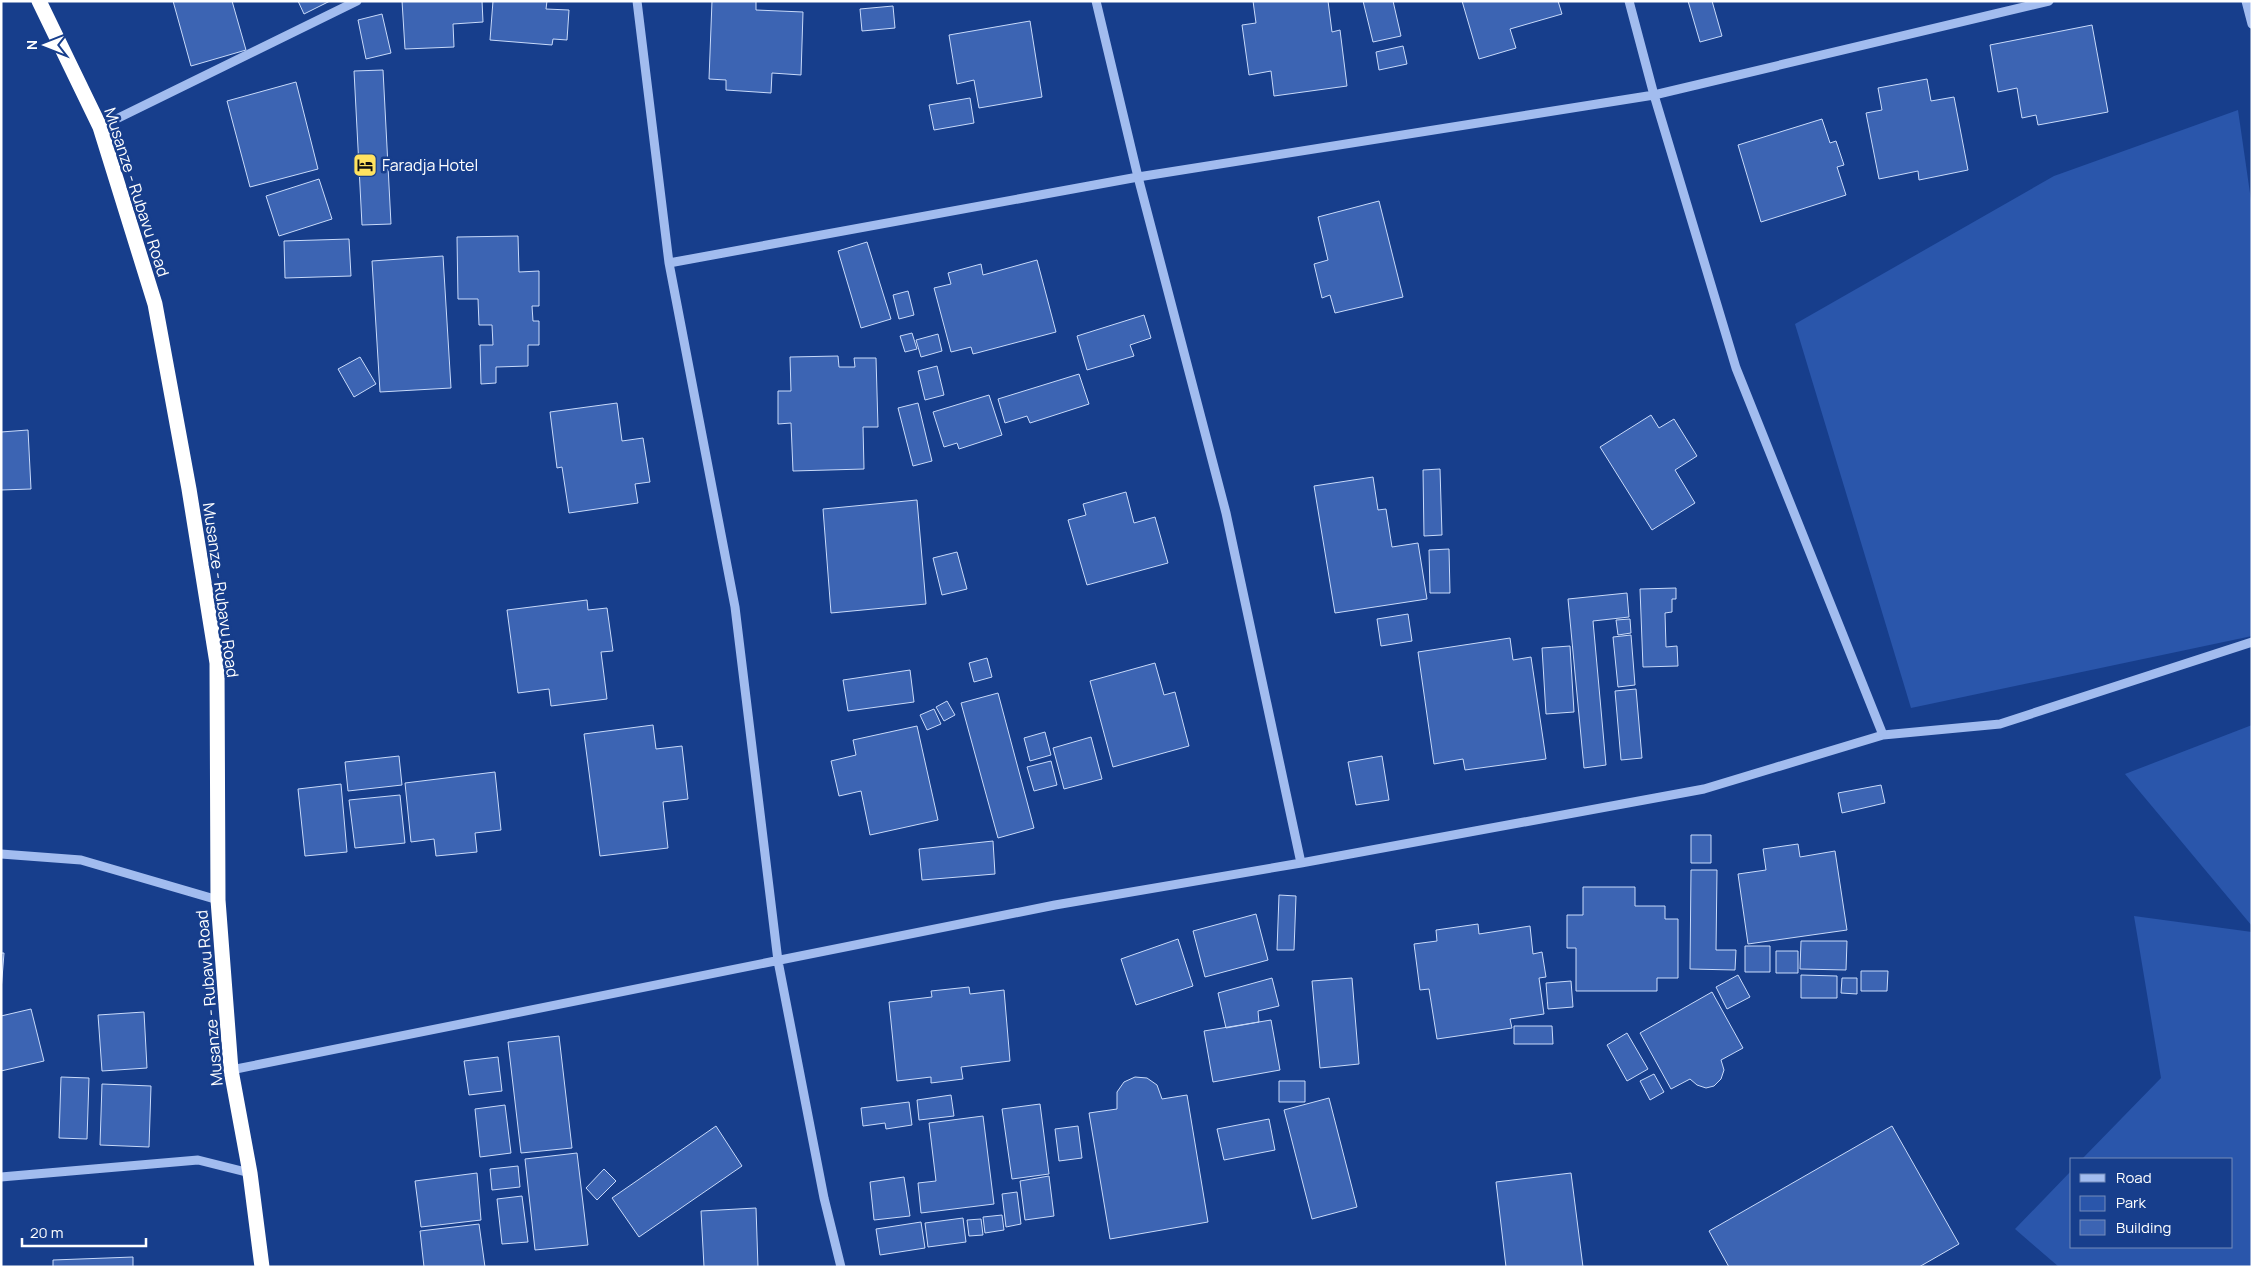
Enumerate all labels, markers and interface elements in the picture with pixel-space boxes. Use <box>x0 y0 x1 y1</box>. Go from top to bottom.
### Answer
north arrow <box>20 20 70 70</box>
text: N <box>22 40 41 50</box>
street label: Musanze - Rubavu Road <box>99 105 175 279</box>
hotel icon: Faradja Hotel <box>352 152 378 178</box>
place label: Faradja Hotel <box>382 154 478 176</box>
street label: Musanze - Rubavu Road <box>198 501 244 679</box>
street label: Musanze - Rubavu Road <box>190 909 228 1087</box>
legend <box>2070 1158 2233 1248</box>
text: Road <box>2116 1167 2152 1188</box>
text: Park <box>2116 1192 2146 1213</box>
scale bar <box>22 1216 146 1248</box>
text: Building <box>2116 1217 2171 1238</box>
text: 20 m <box>30 1222 63 1243</box>

